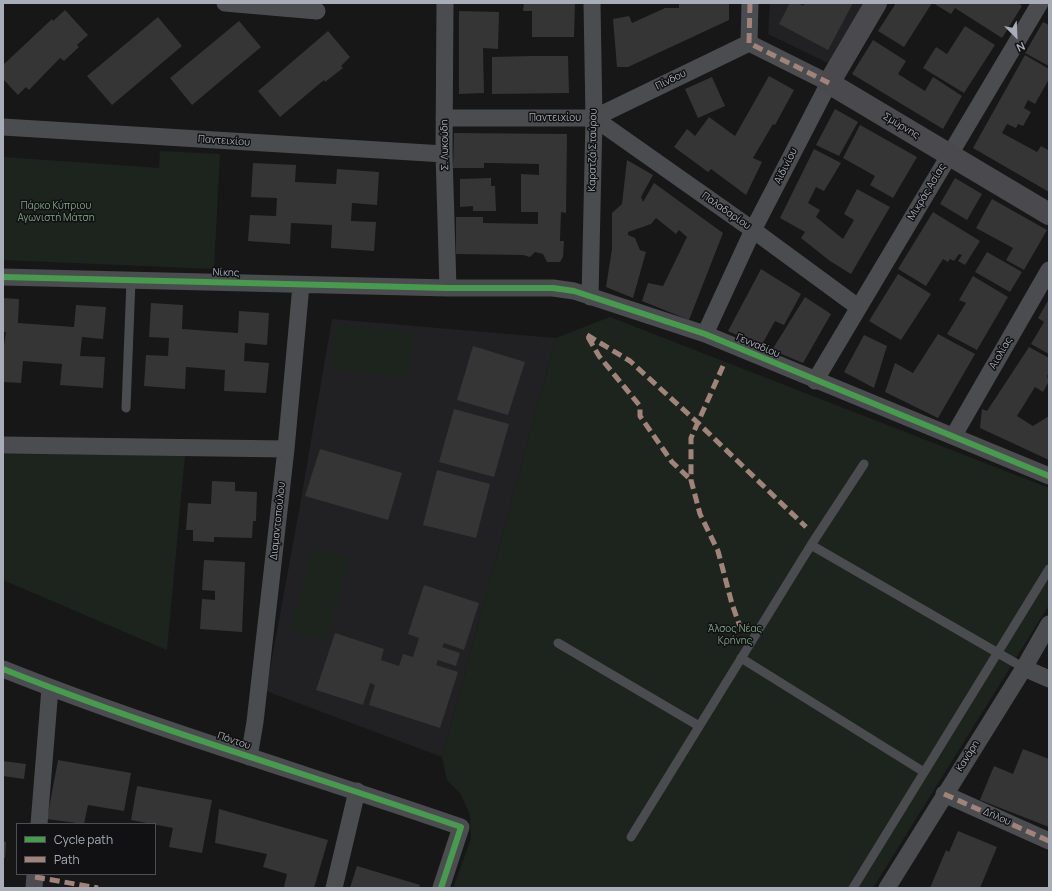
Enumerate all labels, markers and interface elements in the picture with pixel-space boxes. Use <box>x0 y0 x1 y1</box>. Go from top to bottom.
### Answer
north arrow <box>996 16 1036 56</box>
text: N <box>1014 39 1028 56</box>
street label: Πίνδου <box>654 67 688 93</box>
street label: Καρατζά Σταύρου <box>586 109 600 191</box>
street label: Σμύρνης <box>880 110 922 142</box>
street label: Παντειχίου <box>529 112 581 124</box>
street label: Σ. Λυκούδη <box>439 119 451 171</box>
street label: Παντειχίου <box>198 133 250 149</box>
street label: Αϊδινίου <box>772 146 800 186</box>
street label: Μικράς Ασίας <box>905 162 949 222</box>
street label: Παλαδαρίου <box>699 190 753 232</box>
park label: Πάρκο Κύπριου Αγωνιστή Μάτση <box>17 200 95 224</box>
street label: Νίκης <box>212 267 240 279</box>
street label: Γενναδίου <box>734 331 782 361</box>
street label: Αιολίας <box>987 335 1015 371</box>
street label: Διαμαντοπούλου <box>268 481 288 561</box>
park label: Άλσος Νέας Κρήνης <box>708 623 762 646</box>
street label: Πόντου <box>216 730 252 752</box>
street label: Κανάρη <box>954 738 982 774</box>
street label: Δήλου <box>981 806 1013 828</box>
legend <box>16 823 156 875</box>
text: Cycle path <box>54 831 113 848</box>
text: Path <box>54 851 80 868</box>

